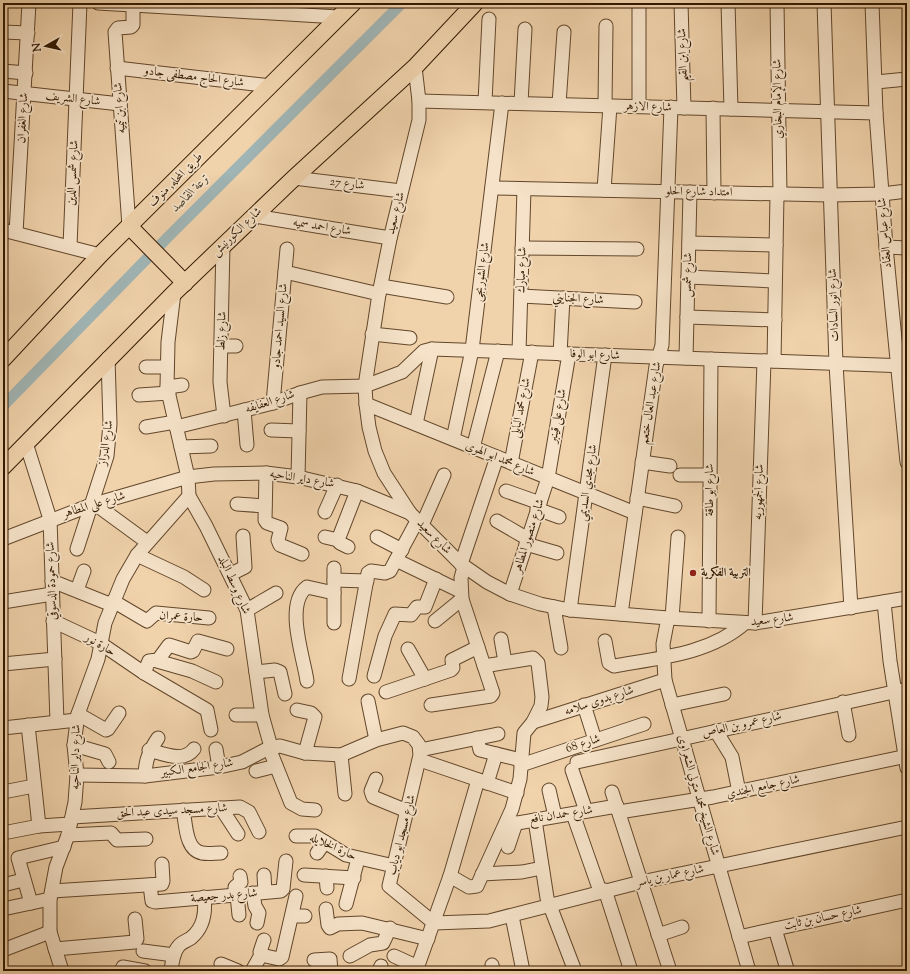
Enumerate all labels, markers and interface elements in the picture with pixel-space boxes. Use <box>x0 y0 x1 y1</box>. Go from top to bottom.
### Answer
north arrow <box>26 26 66 66</box>
street label: شارع ابن القيم <box>673 28 695 82</box>
text: N <box>29 42 46 54</box>
street label: شارع الإمام البخاري <box>768 59 789 139</box>
street label: شارع الحاج مصطفى جادو <box>141 62 245 93</box>
street label: شارع ابن تيميه <box>109 82 132 134</box>
street label: شارع الشريف <box>45 87 102 112</box>
street label: شارع الغفران <box>13 92 34 144</box>
street label: شارع الازهر <box>622 97 672 118</box>
street label: شارع شمس الدين <box>62 139 85 206</box>
street label: طريق المحله, منوف <box>145 148 208 211</box>
water label: ترعة القاصد <box>167 169 215 217</box>
street label: شارع 27 <box>328 173 366 196</box>
street label: امتداد شارع الحلو <box>663 182 733 203</box>
street label: شارع سعيد <box>382 190 411 236</box>
street label: شارع عباس العقاد <box>873 197 898 269</box>
street label: شارع الكورنيش <box>208 203 267 262</box>
street label: شارع احمد سميه <box>291 214 353 242</box>
street label: شارع الشوربجى <box>469 241 496 303</box>
street label: شارع مبارك <box>512 246 533 294</box>
street label: شارع شمس <box>679 252 698 298</box>
street label: شارع انور السادات <box>824 268 845 342</box>
street label: شارع السيد احمد جادو <box>267 282 294 372</box>
street label: شارع الجنايني <box>552 289 604 310</box>
street label: شارع زلط <box>212 311 233 351</box>
street label: شارع ابو الوفا <box>570 345 621 366</box>
street label: شارع عبد العال ختعم <box>636 360 667 446</box>
street label: شارع محمد البابلى <box>506 376 537 440</box>
street label: شارع العفايفه <box>243 385 298 419</box>
street label: شارع على قينبر <box>544 387 573 447</box>
street label: شارع الدراز <box>93 419 119 468</box>
street label: شارع محمد ابو الهوى <box>462 437 538 482</box>
street label: شارع مجدي السديمي <box>574 443 604 523</box>
street label: شارع ابو طاقة <box>701 464 720 516</box>
street label: شارع الجمهوريه <box>749 464 770 520</box>
street label: شارع داير الناحيه <box>268 465 336 494</box>
street label: شارع على المطاهر <box>59 487 128 525</box>
street label: شارع منصور المطاهر <box>508 496 550 578</box>
street label: شارع سعيد <box>412 515 456 559</box>
street label: شارع حمودة الدسوقي <box>42 541 63 620</box>
street label: شارع وسط البلد <box>212 553 255 618</box>
place label: التربية الفكرية <box>701 564 751 582</box>
marker: التربية الفكرية <box>688 568 698 578</box>
street label: حارة عمران <box>159 607 203 627</box>
street label: شارع سعيد <box>749 608 795 633</box>
street label: حارة نور <box>80 628 119 661</box>
street label: شارع بدوى سلامه <box>562 681 637 722</box>
street label: شارع عمرو بن العاص <box>700 707 784 744</box>
street label: شارع داير الناحيه <box>66 724 87 790</box>
street label: شارع 68 <box>563 730 603 759</box>
street label: شارع الشيخ محمد متولي الشعراوى <box>671 733 724 858</box>
street label: شارع الجامع الكبير <box>158 754 235 783</box>
street label: شارع جامع الجندي <box>725 770 802 805</box>
street label: شارع مسجد ابو دياب <box>383 793 422 877</box>
street label: شارع مسجد سيدى عبد الحق <box>116 799 228 824</box>
street label: شارع حمدان نافع <box>528 801 595 830</box>
street label: حارة الخلايله <box>307 829 359 865</box>
street label: شارع عمار بن ياسر <box>632 860 706 893</box>
street label: شارع بدر جعيصة <box>190 884 258 909</box>
street label: شارع حسان بن ثابت <box>782 901 864 936</box>

